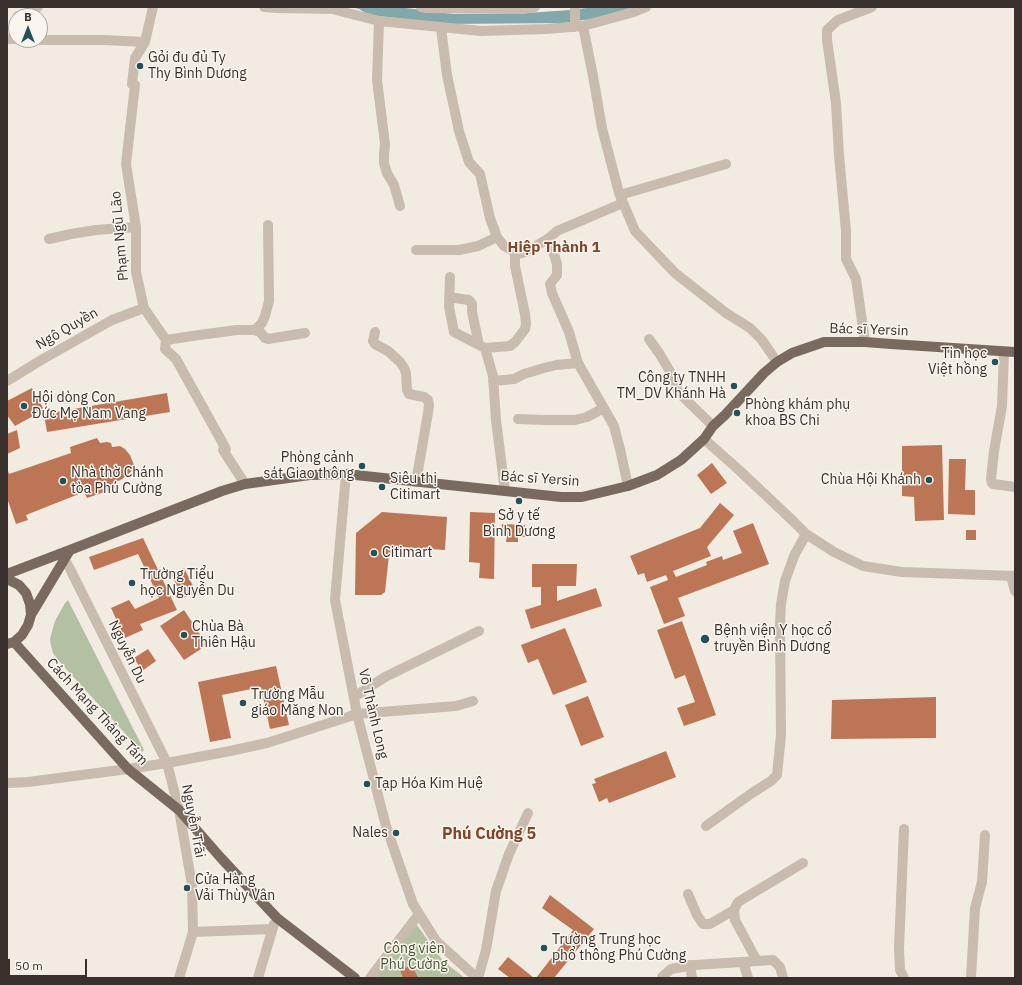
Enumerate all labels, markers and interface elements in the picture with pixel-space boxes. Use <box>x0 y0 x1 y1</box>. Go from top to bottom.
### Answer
north arrow <box>8 8 48 48</box>
text: B <box>24 10 32 24</box>
place label: Gỏi đu đủ Ty Thy Bình Dương <box>148 50 247 82</box>
marker: Gỏi đu đủ Ty Thy Bình Dương <box>135 61 145 71</box>
street label: Phạm Ngũ Lão <box>108 190 132 282</box>
district label: Hiệp Thành 1 <box>508 239 600 257</box>
street label: Ngô Quyền <box>33 305 101 353</box>
street label: Bác sĩ Yersin <box>829 320 909 340</box>
place label: Tin học Việt hồng <box>928 346 987 378</box>
marker: Tin học Việt hồng <box>990 357 1000 367</box>
place label: Công ty TNHH TM_DV Khánh Hà <box>617 370 726 402</box>
marker: Công ty TNHH TM_DV Khánh Hà <box>729 381 739 391</box>
place label: Hội dòng Con Đức Mẹ Nam Vang <box>32 390 146 422</box>
place label: Phòng khám phụ khoa BS Chi <box>745 397 850 430</box>
marker: Hội dòng Con Đức Mẹ Nam Vang <box>19 401 29 411</box>
marker: Phòng khám phụ khoa BS Chi <box>732 408 742 418</box>
place label: Phòng cảnh sát Giao thông <box>264 450 354 482</box>
marker: Phòng cảnh sát Giao thông <box>357 461 367 471</box>
place label: Nhà thờ Chánh tòa Phú Cường <box>71 465 164 498</box>
street label: Bác sĩ Yersin <box>500 468 580 490</box>
place label: Siêu thị Citimart <box>390 471 440 504</box>
place label: Chùa Hội Khánh <box>821 472 921 488</box>
marker: Chùa Hội Khánh <box>924 475 934 485</box>
marker: Nhà thờ Chánh tòa Phú Cường <box>58 476 68 486</box>
marker: Siêu thị Citimart <box>377 482 387 492</box>
marker: Sở y tế Bình Dương <box>514 496 524 506</box>
place label: Sở y tế Bình Dương <box>483 508 555 540</box>
place label: Citimart <box>382 545 432 561</box>
marker: Citimart <box>369 548 379 558</box>
place label: Trường Tiểu học Nguyễn Du <box>140 567 235 600</box>
marker: Trường Tiểu học Nguyễn Du <box>127 578 137 588</box>
street label: Nguyễn Du <box>104 618 150 686</box>
place label: Chùa Bà Thiên Hậu <box>192 619 256 652</box>
place label: Bệnh viện Y học cổ truyền Bình Dương <box>714 623 832 656</box>
marker: Chùa Bà Thiên Hậu <box>179 630 189 640</box>
marker: Bệnh viện Y học cổ truyền Bình Dương <box>699 633 711 645</box>
street label: Cách Mạng Tháng Tám <box>43 655 151 769</box>
street label: Võ Thành Long <box>354 667 392 761</box>
place label: Trường Mẫu giáo Măng Non <box>251 687 344 720</box>
marker: Trường Mẫu giáo Măng Non <box>238 698 248 708</box>
place label: Tạp Hóa Kim Huệ <box>375 776 483 792</box>
marker: Tạp Hóa Kim Huệ <box>362 779 372 789</box>
street label: Nguyễn Trãi <box>178 783 208 859</box>
district label: Phú Cường 5 <box>442 824 536 844</box>
place label: Nales <box>352 825 388 841</box>
marker: Nales <box>391 828 401 838</box>
place label: Cửa Hàng Vải Thùy Vân <box>195 872 275 904</box>
marker: Cửa Hàng Vải Thùy Vân <box>182 883 192 893</box>
place label: Trường Trung học phổ thông Phú Cường <box>552 932 686 964</box>
park label: Công viên Phú Cường <box>380 941 448 974</box>
marker: Trường Trung học phổ thông Phú Cường <box>539 943 549 953</box>
scale bar <box>10 951 89 977</box>
text: 50 m <box>15 958 43 973</box>

